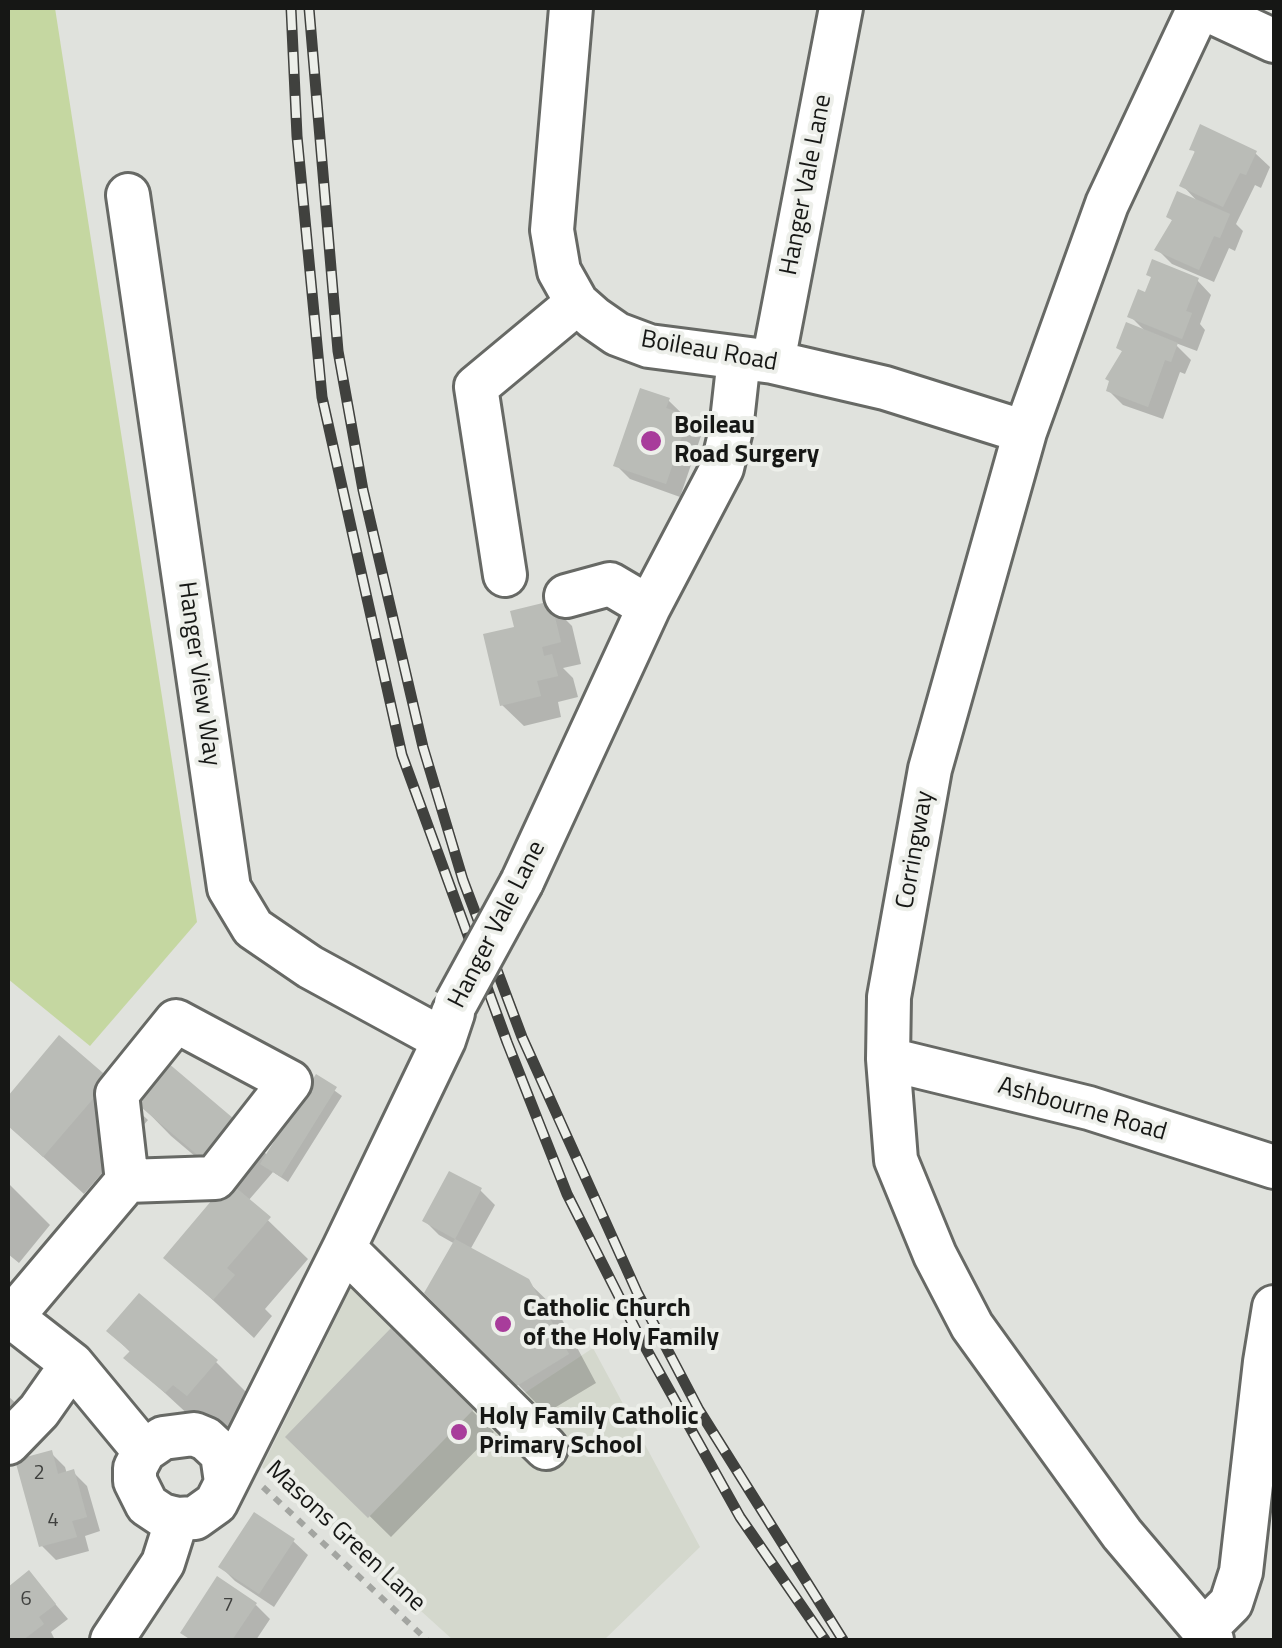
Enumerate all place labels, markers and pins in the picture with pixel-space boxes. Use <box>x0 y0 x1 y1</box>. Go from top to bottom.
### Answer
place label: Boileau Road Surgery <box>674 412 819 471</box>
marker: Boileau Road Surgery <box>638 428 664 454</box>
place label: Catholic Church of the Holy Family <box>523 1295 719 1354</box>
marker: Catholic Church of the Holy Family <box>492 1313 514 1335</box>
place label: Holy Family Catholic Primary School <box>479 1403 699 1462</box>
marker: Holy Family Catholic Primary School <box>448 1421 470 1443</box>

